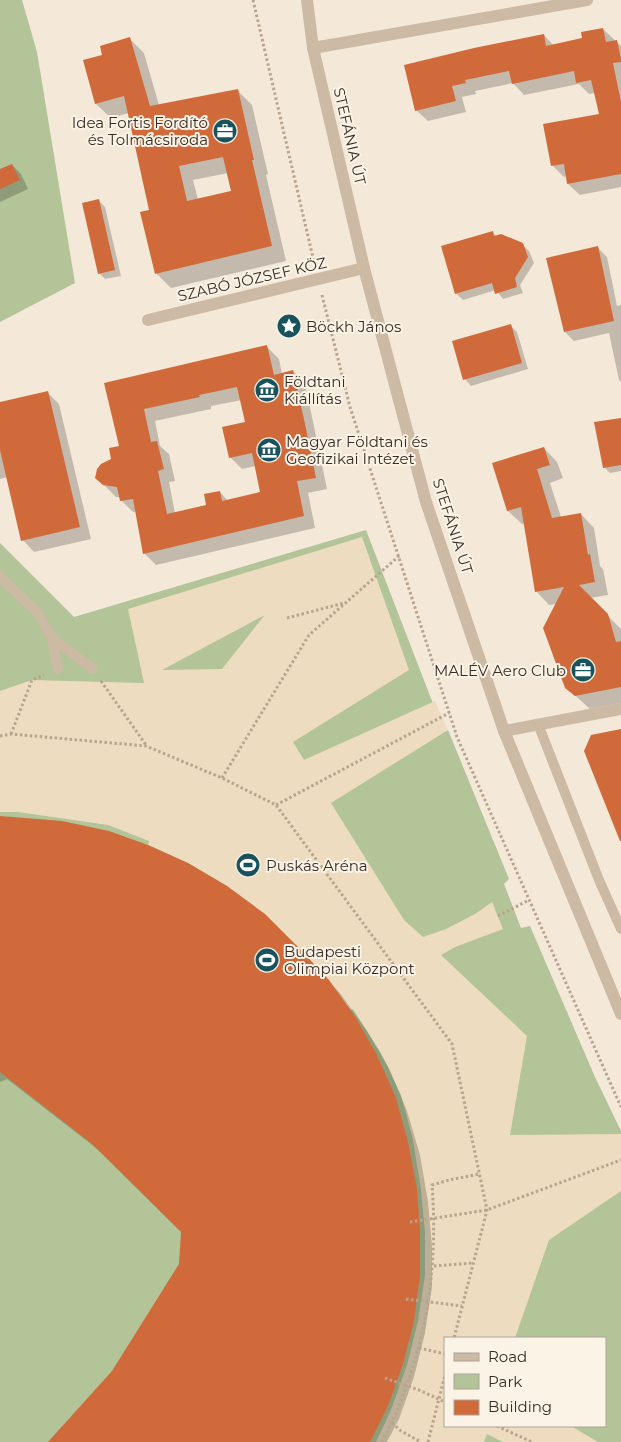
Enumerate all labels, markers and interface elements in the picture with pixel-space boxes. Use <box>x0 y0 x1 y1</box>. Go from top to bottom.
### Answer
street label: STEFÁNIA ÚT <box>330 86 370 187</box>
place label: Idea Fortis Fordító és Tolmácsiroda <box>72 113 208 149</box>
office icon: Idea Fortis Fordító és Tolmácsiroda <box>212 118 238 144</box>
street label: SZABÓ JÓZSEF KÖZ <box>176 253 329 305</box>
place icon: Böckh János <box>276 313 302 339</box>
place label: Böckh János <box>306 317 401 336</box>
place label: Földtani Kiállítás <box>284 372 346 408</box>
museum icon: Földtani Kiállítás <box>254 377 280 403</box>
place label: Magyar Földtani és Geofizikai Intézet <box>286 432 428 468</box>
museum icon: Magyar Földtani és Geofizikai Intézet <box>256 437 282 463</box>
street label: STEFÁNIA ÚT <box>429 476 477 576</box>
office icon: MALÉV Aero Club <box>570 657 596 683</box>
place label: MALÉV Aero Club <box>434 661 566 680</box>
sports icon: Puskás Aréna <box>235 852 261 878</box>
place label: Puskás Aréna <box>266 856 368 875</box>
place label: Budapesti Olimpiai Központ <box>284 942 415 978</box>
sports icon: Budapesti Olimpiai Központ <box>254 947 280 973</box>
legend <box>444 1337 606 1427</box>
text: Road <box>488 1347 527 1366</box>
text: Park <box>488 1372 522 1391</box>
text: Building <box>488 1397 552 1416</box>

